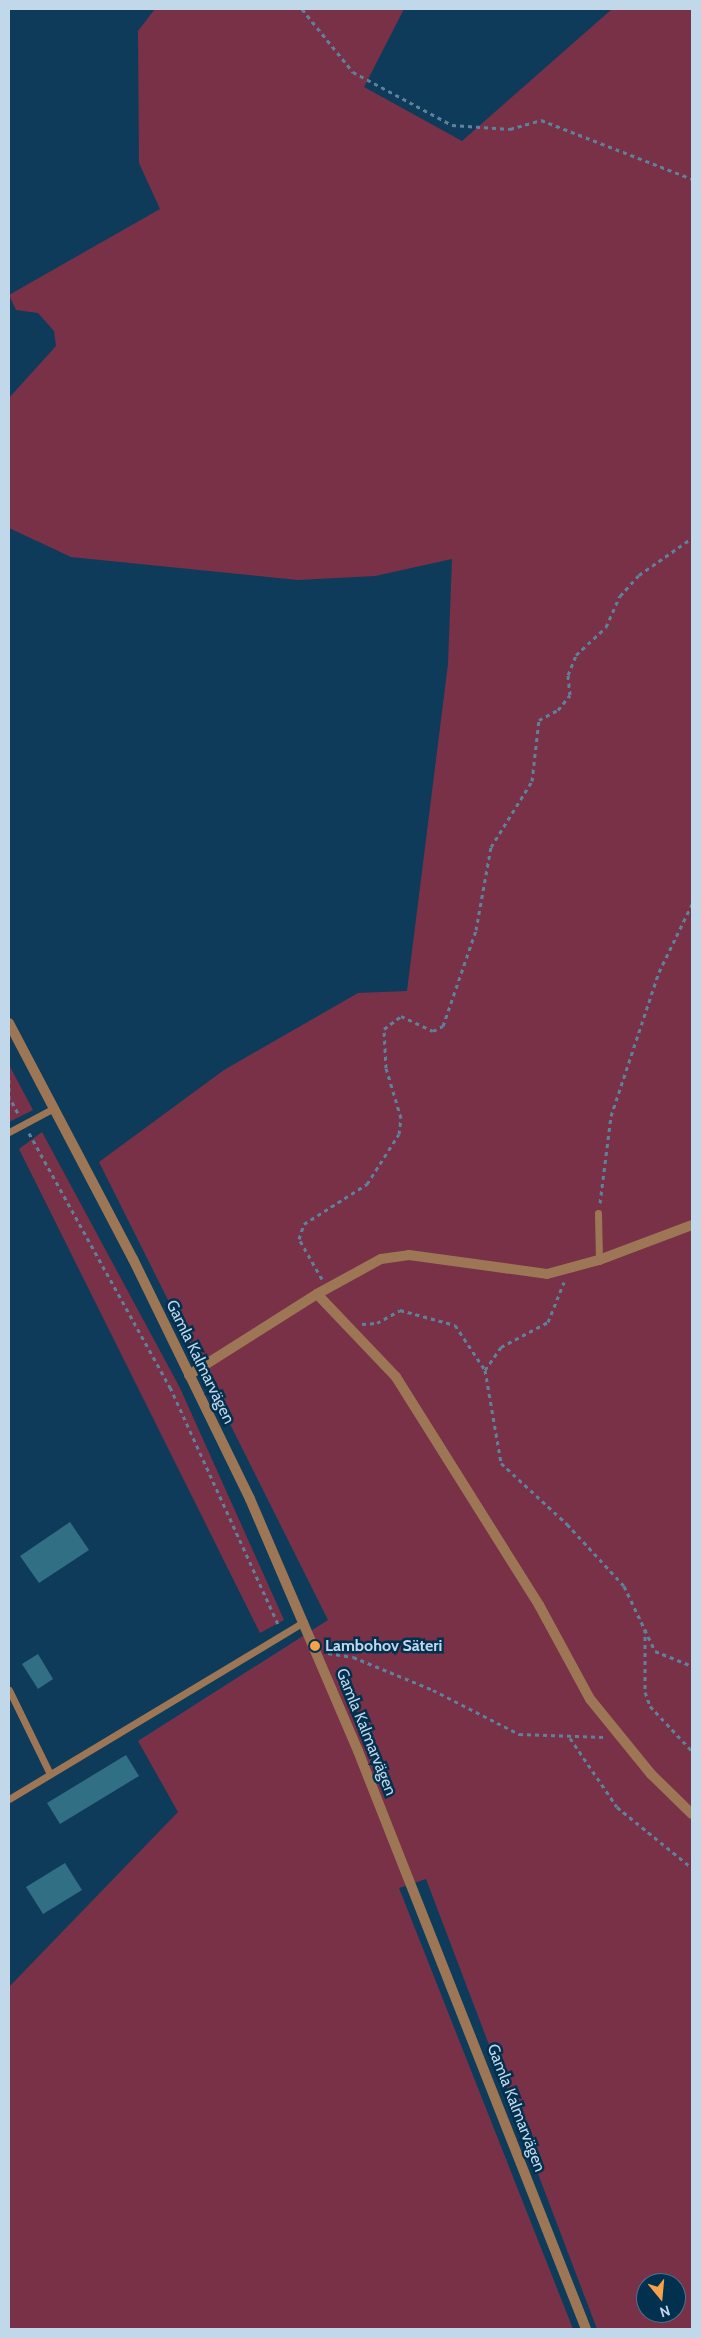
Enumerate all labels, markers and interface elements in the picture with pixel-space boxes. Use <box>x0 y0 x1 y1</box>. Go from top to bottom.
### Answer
street label: Gamla Kalmarvägen <box>162 1297 238 1427</box>
place label: Lambohov Säteri <box>325 1636 442 1656</box>
marker: Lambohov Säteri <box>309 1640 321 1652</box>
street label: Gamla Kalmarvägen <box>332 1666 400 1798</box>
street label: Gamla Kalmarvägen <box>483 2041 549 2175</box>
north arrow <box>636 2273 686 2323</box>
text: N <box>658 2301 672 2321</box>

